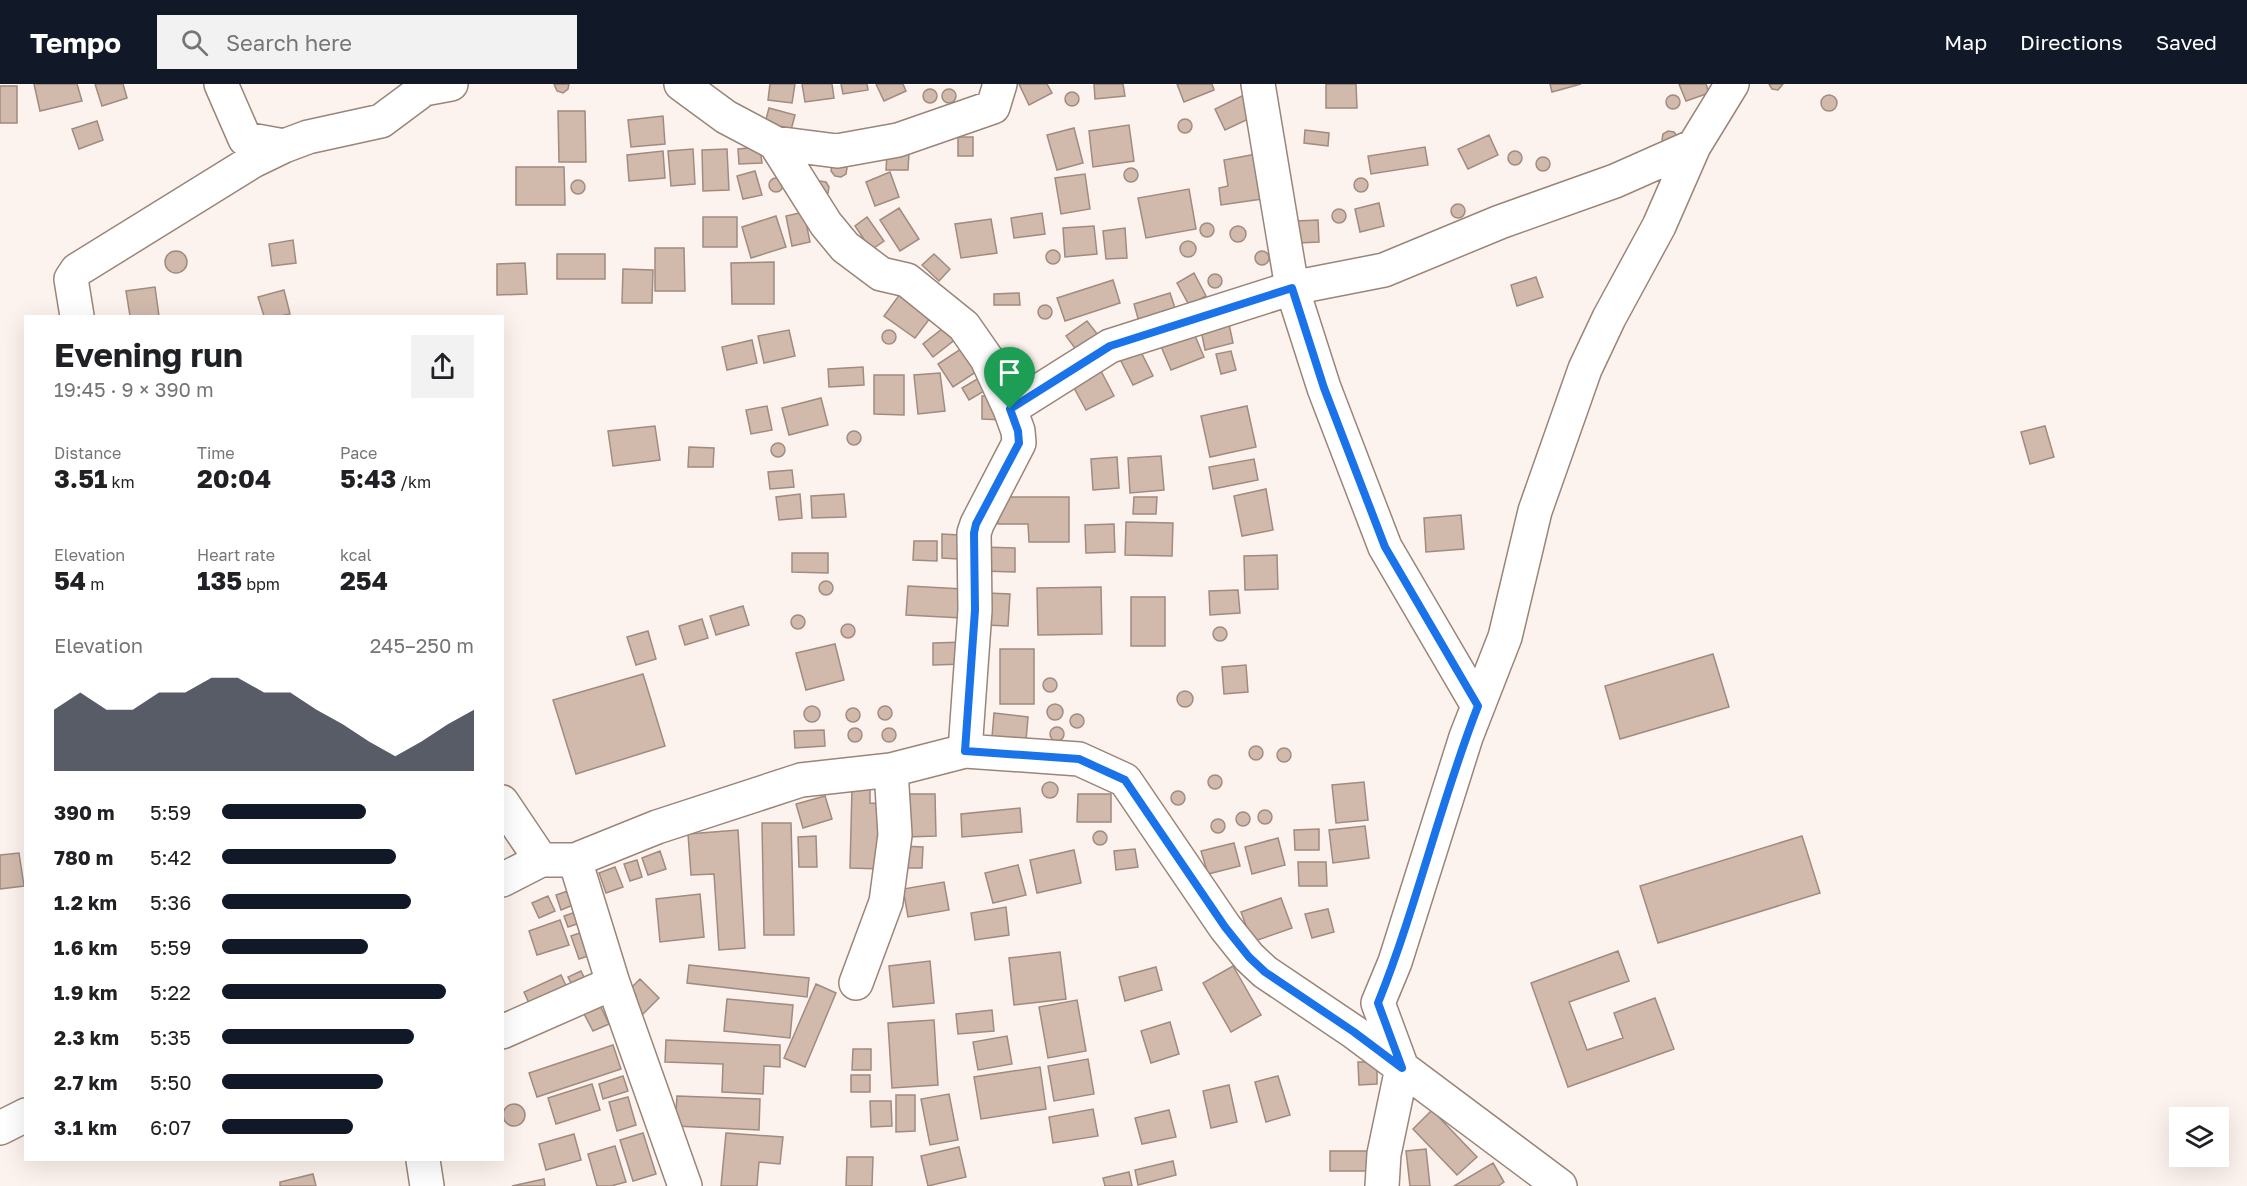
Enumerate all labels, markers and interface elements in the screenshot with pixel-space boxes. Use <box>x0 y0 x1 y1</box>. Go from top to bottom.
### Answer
search box <box>157 15 577 69</box>
text: Tempo <box>30 26 121 59</box>
icon: search <box>178 26 211 59</box>
text: Search here <box>226 29 352 56</box>
text: Map <box>1944 29 1987 55</box>
text: Directions <box>2020 29 2123 55</box>
text: Saved <box>2156 29 2217 55</box>
text: Evening run <box>54 335 243 374</box>
button: share <box>411 335 474 398</box>
pin <box>984 347 1035 409</box>
icon: arrive <box>993 356 1026 389</box>
text: 19:45 · 9 × 390 m <box>54 377 214 401</box>
text: Distance <box>54 443 121 463</box>
text: Time <box>197 443 235 463</box>
text: Pace <box>340 443 377 463</box>
text: 3.51 <box>54 463 107 494</box>
text: 20:04 <box>197 463 271 494</box>
text: 5:43 <box>340 463 396 494</box>
text: km <box>107 472 135 492</box>
text: /km <box>396 472 431 492</box>
text: Elevation <box>54 545 125 565</box>
text: Heart rate <box>197 545 275 565</box>
text: kcal <box>340 545 372 565</box>
text: 54 <box>54 565 86 596</box>
text: 135 <box>197 565 242 596</box>
text: 254 <box>340 565 388 596</box>
text: m <box>86 574 104 594</box>
text: bpm <box>242 574 280 594</box>
text: Elevation <box>54 633 143 657</box>
text: 245–250 m <box>370 633 474 657</box>
text: 390 m <box>54 800 114 824</box>
text: 5:59 <box>150 800 191 824</box>
text: 780 m <box>54 845 113 869</box>
text: 5:42 <box>150 845 191 869</box>
text: 1.2 km <box>54 890 117 914</box>
text: 5:36 <box>150 890 191 914</box>
text: 1.6 km <box>54 935 118 959</box>
text: 5:59 <box>150 935 191 959</box>
text: 1.9 km <box>54 980 118 1004</box>
text: 5:22 <box>150 980 191 1004</box>
text: 2.3 km <box>54 1025 119 1049</box>
text: 5:35 <box>150 1025 191 1049</box>
text: 2.7 km <box>54 1070 118 1094</box>
text: 5:50 <box>150 1070 192 1094</box>
map controls <box>2169 1107 2229 1167</box>
button: layers <box>2169 1107 2229 1167</box>
text: 3.1 km <box>54 1115 117 1139</box>
text: 6:07 <box>150 1115 191 1139</box>

